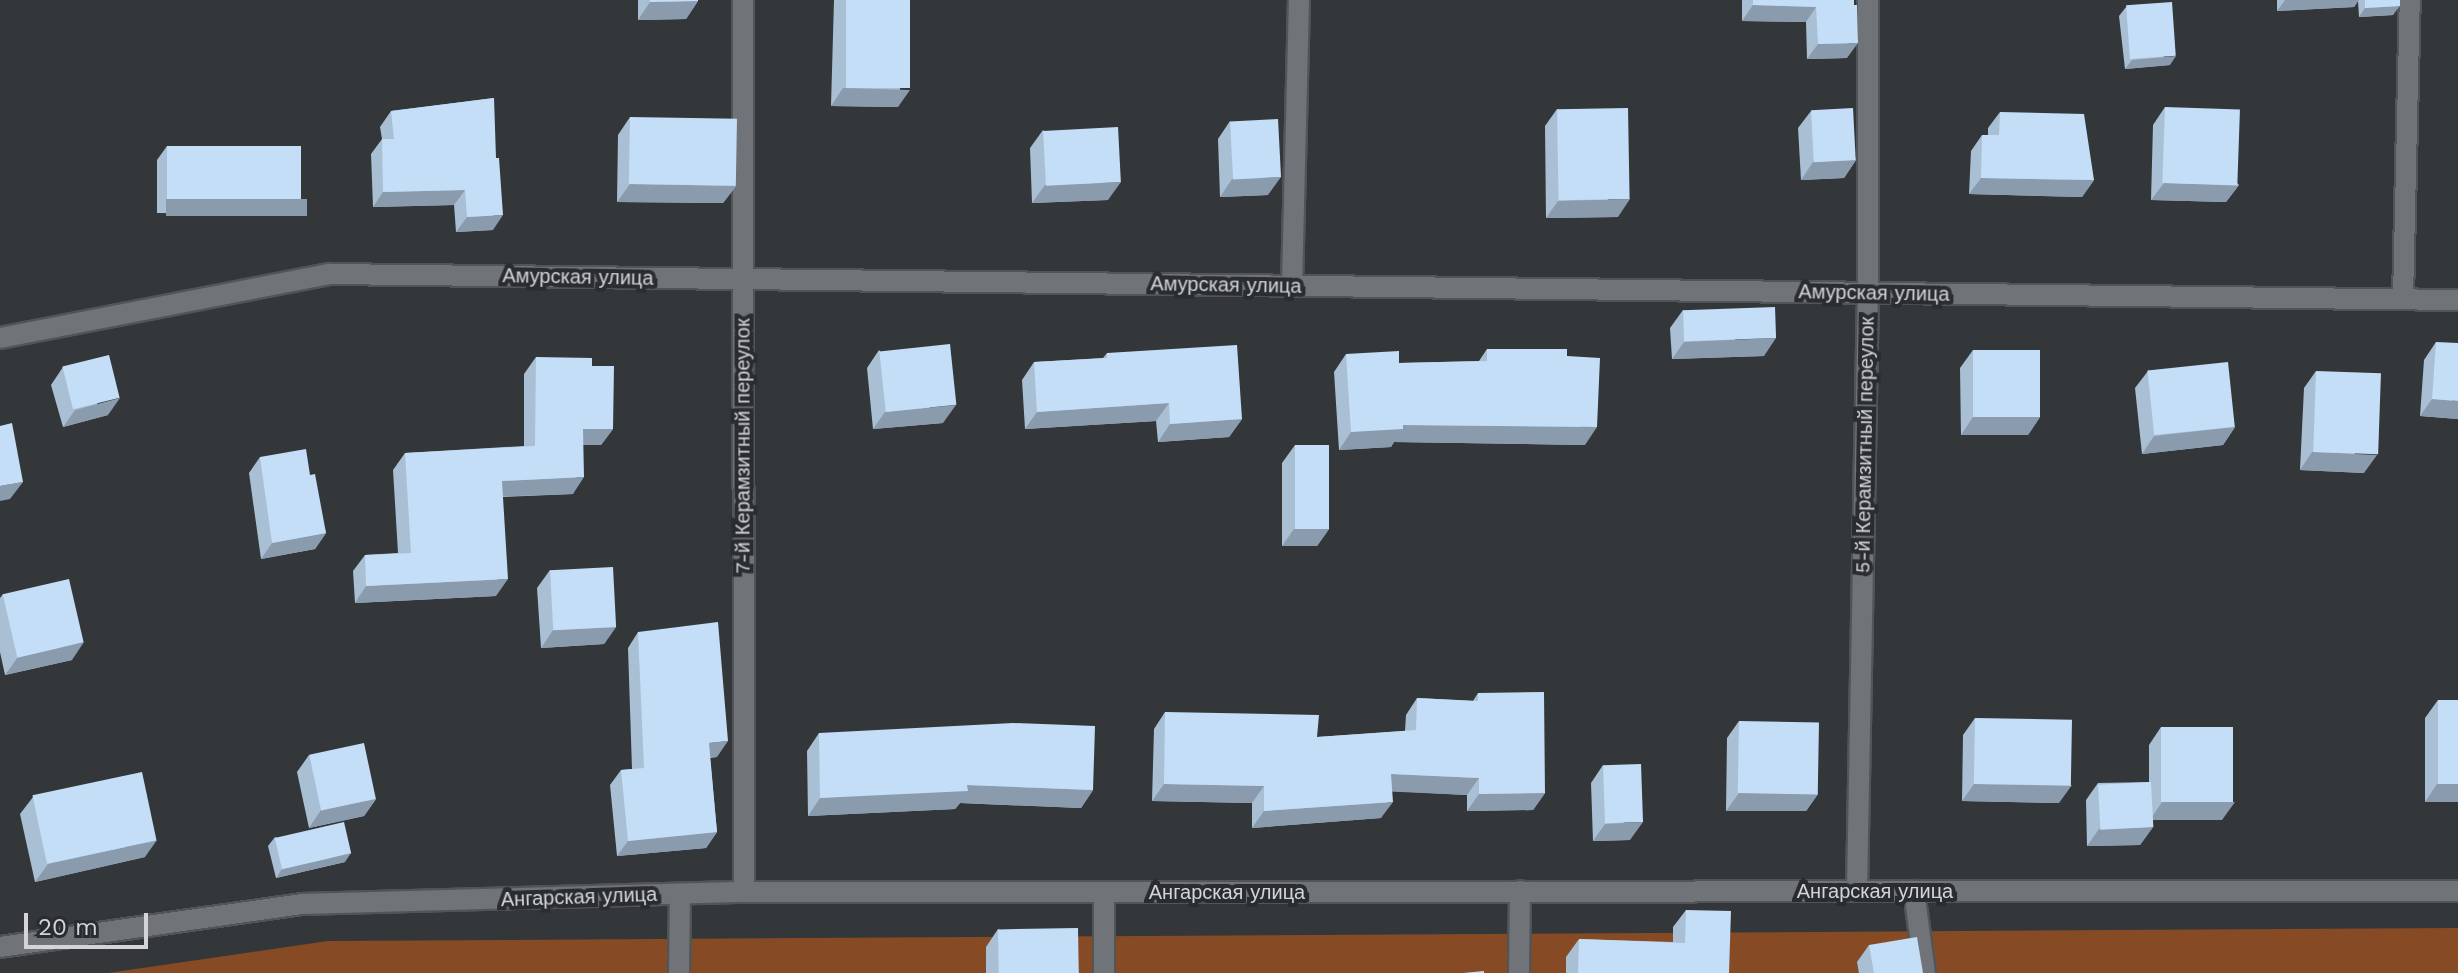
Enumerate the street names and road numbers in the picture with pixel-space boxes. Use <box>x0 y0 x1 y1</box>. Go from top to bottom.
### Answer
street label: Амурская улица <box>502 264 654 290</box>
street label: Амурская улица <box>1150 272 1302 298</box>
street label: Амурская улица <box>1798 280 1950 306</box>
street label: 5-й Керамзитный переулок <box>1851 317 1879 573</box>
street label: 7-й Керамзитный переулок <box>731 318 755 574</box>
street label: Ангарская улица <box>1797 879 1953 903</box>
street label: Ангарская улица <box>1149 880 1305 904</box>
street label: Ангарская улица <box>500 882 658 912</box>

